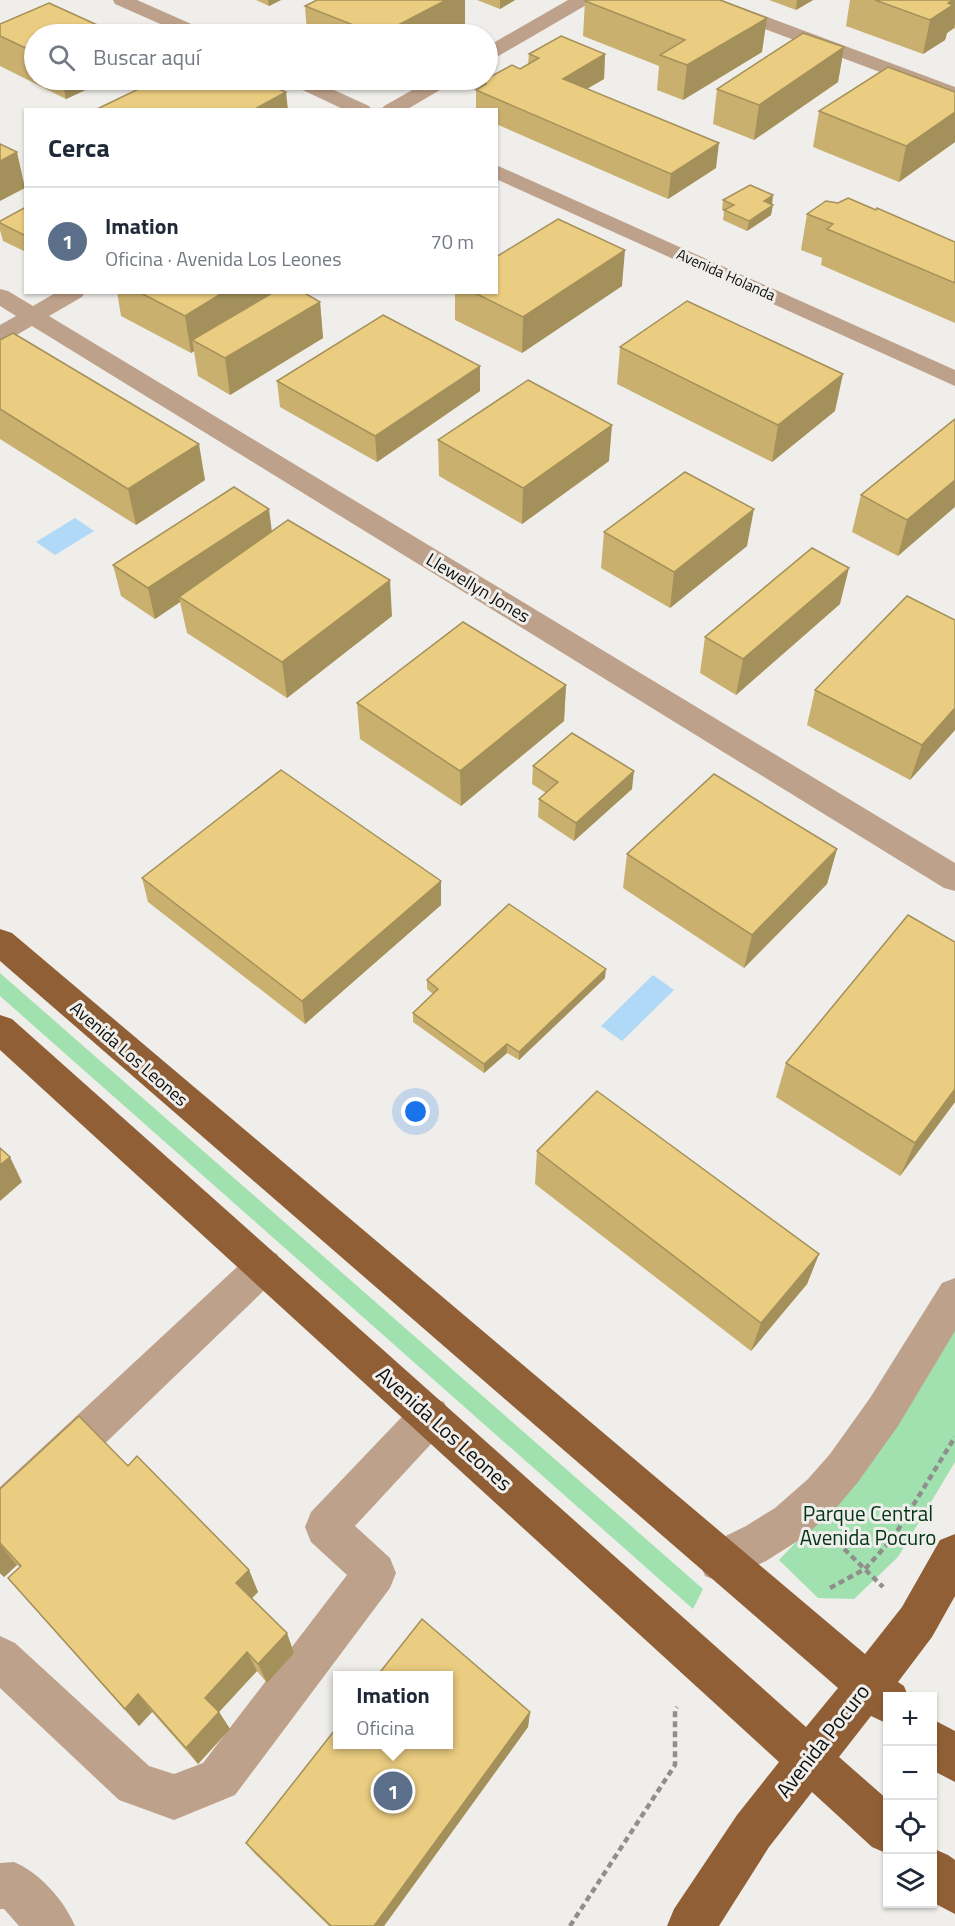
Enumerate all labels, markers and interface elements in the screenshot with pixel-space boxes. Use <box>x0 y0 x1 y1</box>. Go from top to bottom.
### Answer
search box <box>24 24 498 90</box>
text: Buscar aquí <box>93 40 201 74</box>
icon: search <box>45 41 78 74</box>
text: Cerca <box>48 128 110 167</box>
text: Imation <box>105 209 179 243</box>
text: 1 <box>62 226 73 257</box>
text: 70 m <box>430 226 474 257</box>
text: Oficina · Avenida Los Leones <box>105 243 341 274</box>
street label: Avenida Holanda <box>673 243 780 307</box>
street label: Llewellyn Jones <box>421 546 535 629</box>
street label: Avenida Los Leones <box>64 995 194 1113</box>
your location <box>401 1097 430 1126</box>
street label: Avenida Los Leones <box>369 1358 520 1498</box>
park label: Parque Central Avenida Pocuro <box>800 1497 936 1553</box>
popup <box>333 1671 453 1749</box>
street label: Avenida Pocuro <box>768 1677 877 1804</box>
text: Imation <box>356 1678 430 1712</box>
map controls <box>883 1692 937 1908</box>
button: + <box>883 1692 937 1746</box>
text: Oficina <box>356 1712 414 1743</box>
button: − <box>883 1746 937 1800</box>
pin: 1 <box>374 1768 412 1814</box>
button: locate <box>883 1800 937 1854</box>
button: layers <box>883 1854 937 1908</box>

